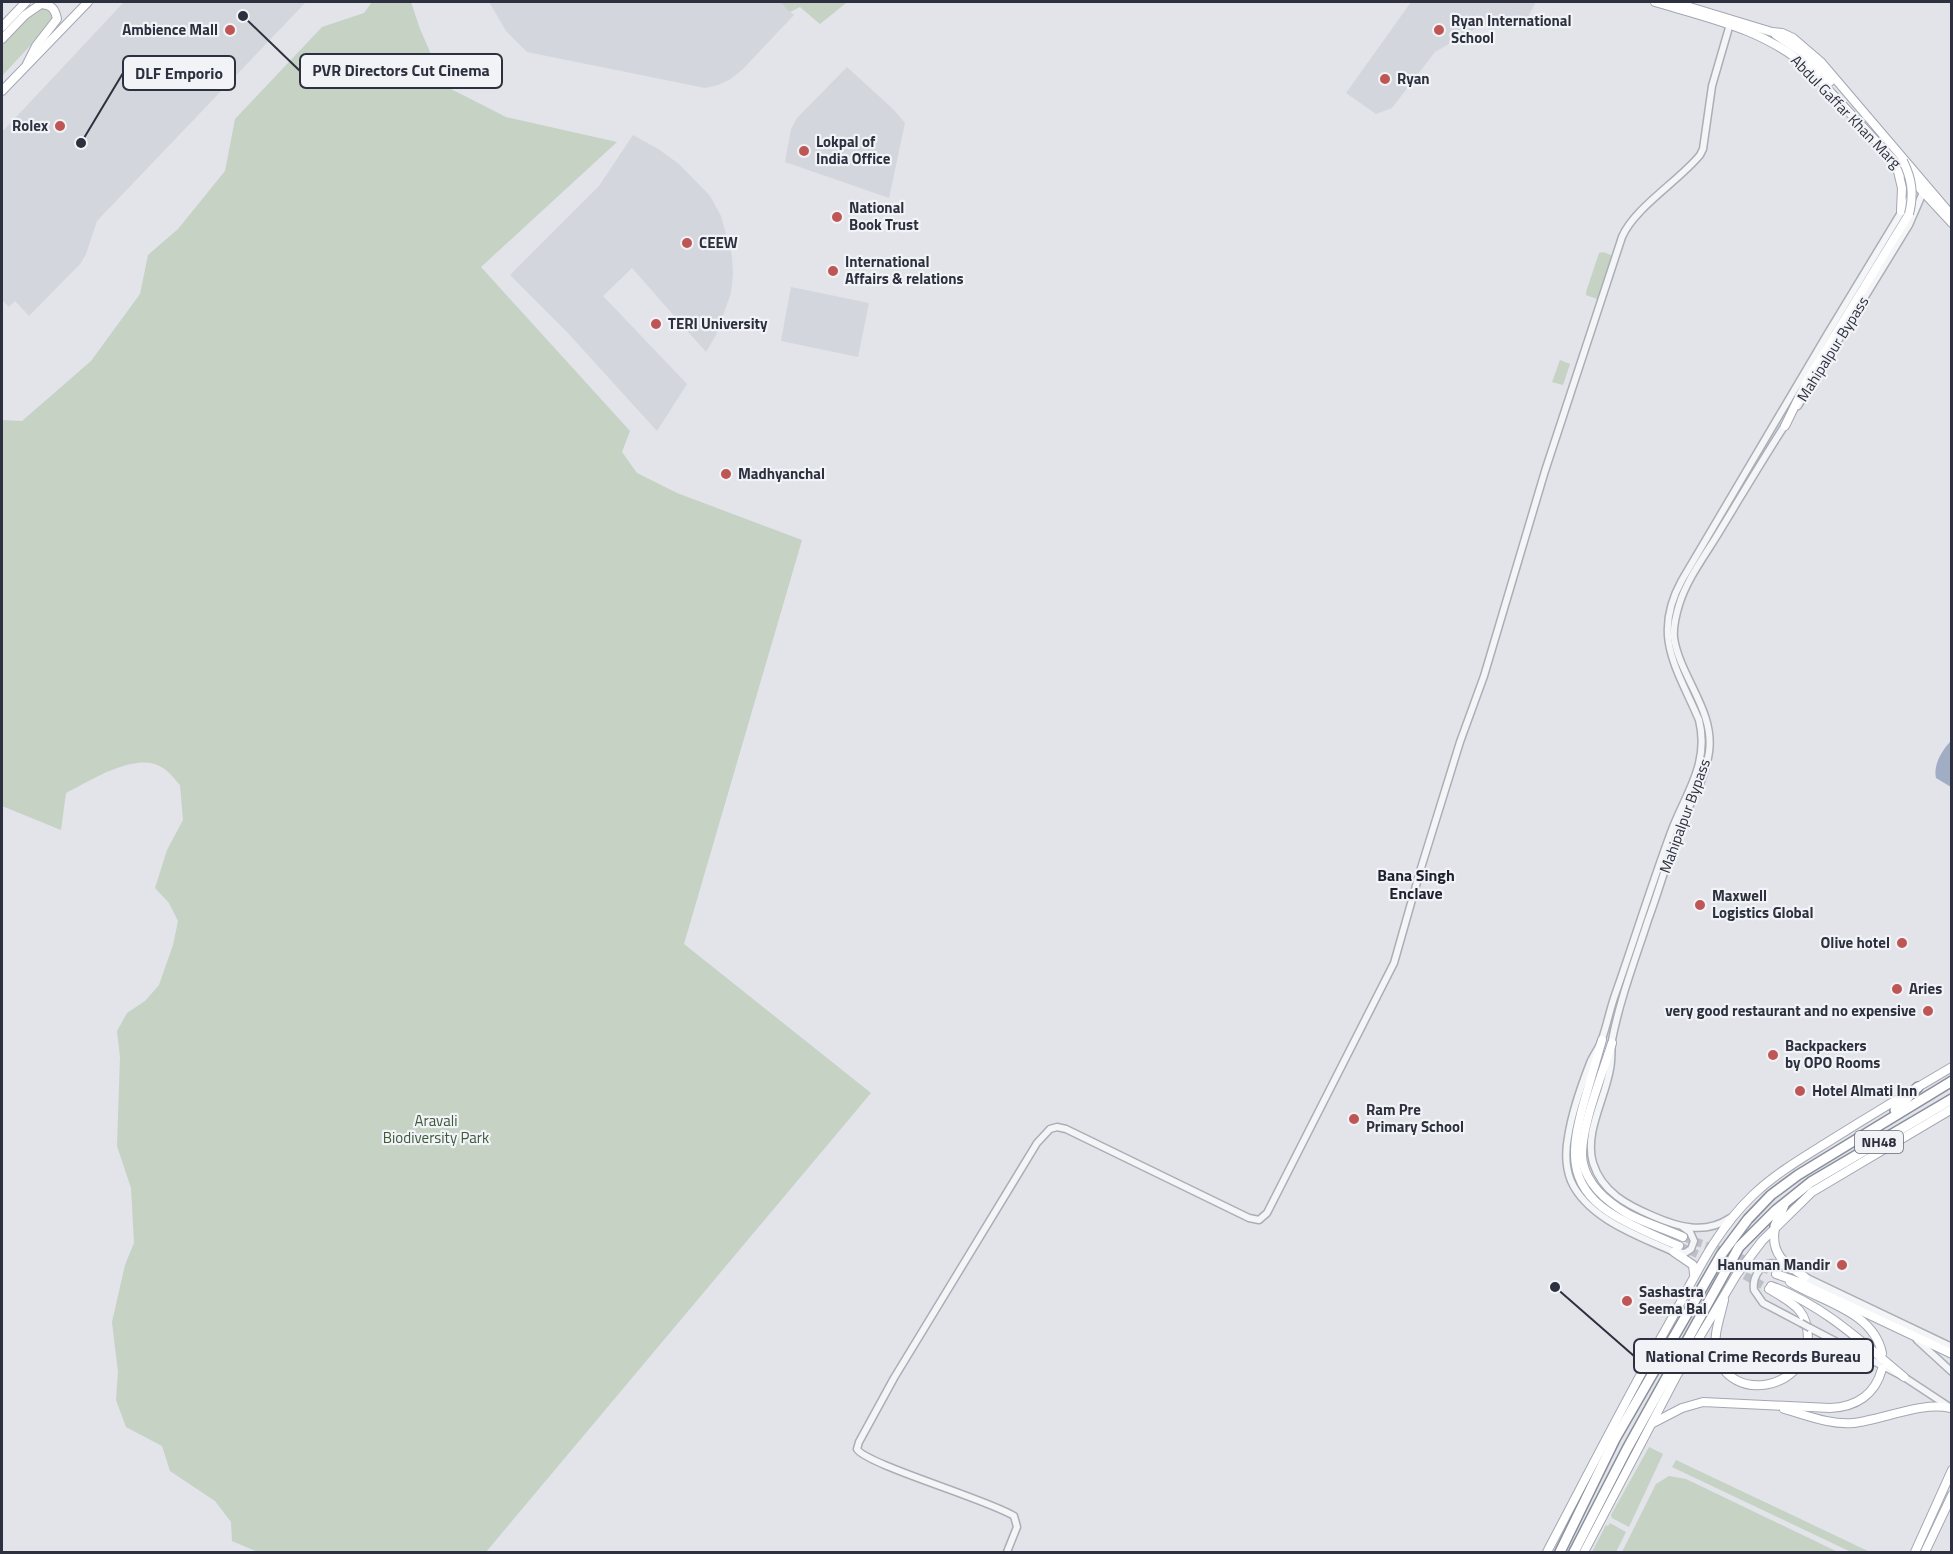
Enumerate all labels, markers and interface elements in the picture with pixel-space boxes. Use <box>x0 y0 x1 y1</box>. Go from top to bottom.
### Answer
place label: Ryan International School <box>1451 9 1572 49</box>
place label: Ambience Mall <box>122 18 218 41</box>
marker: Ambience Mall <box>223 23 237 37</box>
marker: Ryan International School <box>1432 23 1446 37</box>
street label: Abdul Gaffar Khan Marg <box>1786 50 1907 174</box>
callout: PVR Directors Cut Cinema <box>300 54 502 88</box>
callout: DLF Emporio <box>123 56 235 90</box>
text: PVR Directors Cut Cinema <box>312 58 490 82</box>
text: DLF Emporio <box>135 61 223 85</box>
place label: Ryan <box>1397 67 1430 90</box>
marker: Ryan <box>1378 72 1392 86</box>
place label: Rolex <box>12 114 48 137</box>
marker: Rolex <box>53 119 67 133</box>
place label: Lokpal of India Office <box>816 130 891 170</box>
marker: Lokpal of India Office <box>797 144 811 158</box>
place label: National Book Trust <box>849 196 919 236</box>
marker: National Book Trust <box>830 210 844 224</box>
place label: CEEW <box>699 231 738 254</box>
marker: CEEW <box>680 236 694 250</box>
place label: International Affairs & relations <box>845 250 964 290</box>
marker: International Affairs & relations <box>826 264 840 278</box>
street label: Mahipalpur Bypass <box>1791 292 1874 406</box>
place label: TERI University <box>668 312 768 335</box>
marker: TERI University <box>649 317 663 331</box>
place label: Madhyanchal <box>738 462 825 485</box>
marker: Madhyanchal <box>719 467 733 481</box>
street label: Mahipalpur Bypass <box>1653 755 1716 876</box>
district label: Bana Singh Enclave <box>1377 863 1455 905</box>
place label: Maxwell Logistics Global <box>1712 884 1814 924</box>
marker: Maxwell Logistics Global <box>1693 898 1707 912</box>
place label: Olive hotel <box>1821 931 1890 954</box>
marker: Olive hotel <box>1895 936 1909 950</box>
place label: Aries <box>1909 977 1942 1000</box>
marker: Aries <box>1890 982 1904 996</box>
place label: very good restaurant and no expensive <box>1665 999 1916 1022</box>
marker: very good restaurant and no expensive <box>1921 1004 1935 1018</box>
place label: Backpackers by OPO Rooms <box>1785 1034 1880 1074</box>
marker: Backpackers by OPO Rooms <box>1766 1048 1780 1062</box>
place label: Hotel Almati Inn <box>1812 1079 1917 1102</box>
marker: Hotel Almati Inn <box>1793 1084 1807 1098</box>
place label: Ram Pre Primary School <box>1366 1098 1464 1138</box>
park label: Aravali Biodiversity Park <box>383 1109 489 1149</box>
marker: Ram Pre Primary School <box>1347 1112 1361 1126</box>
road number: NH48 <box>1855 1131 1903 1153</box>
place label: Hanuman Mandir <box>1717 1253 1830 1276</box>
marker: Hanuman Mandir <box>1835 1258 1849 1272</box>
place label: Sashastra Seema Bal <box>1639 1280 1707 1320</box>
marker: Sashastra Seema Bal <box>1620 1294 1634 1308</box>
callout: National Crime Records Bureau <box>1634 1339 1873 1373</box>
text: National Crime Records Bureau <box>1645 1344 1861 1368</box>

